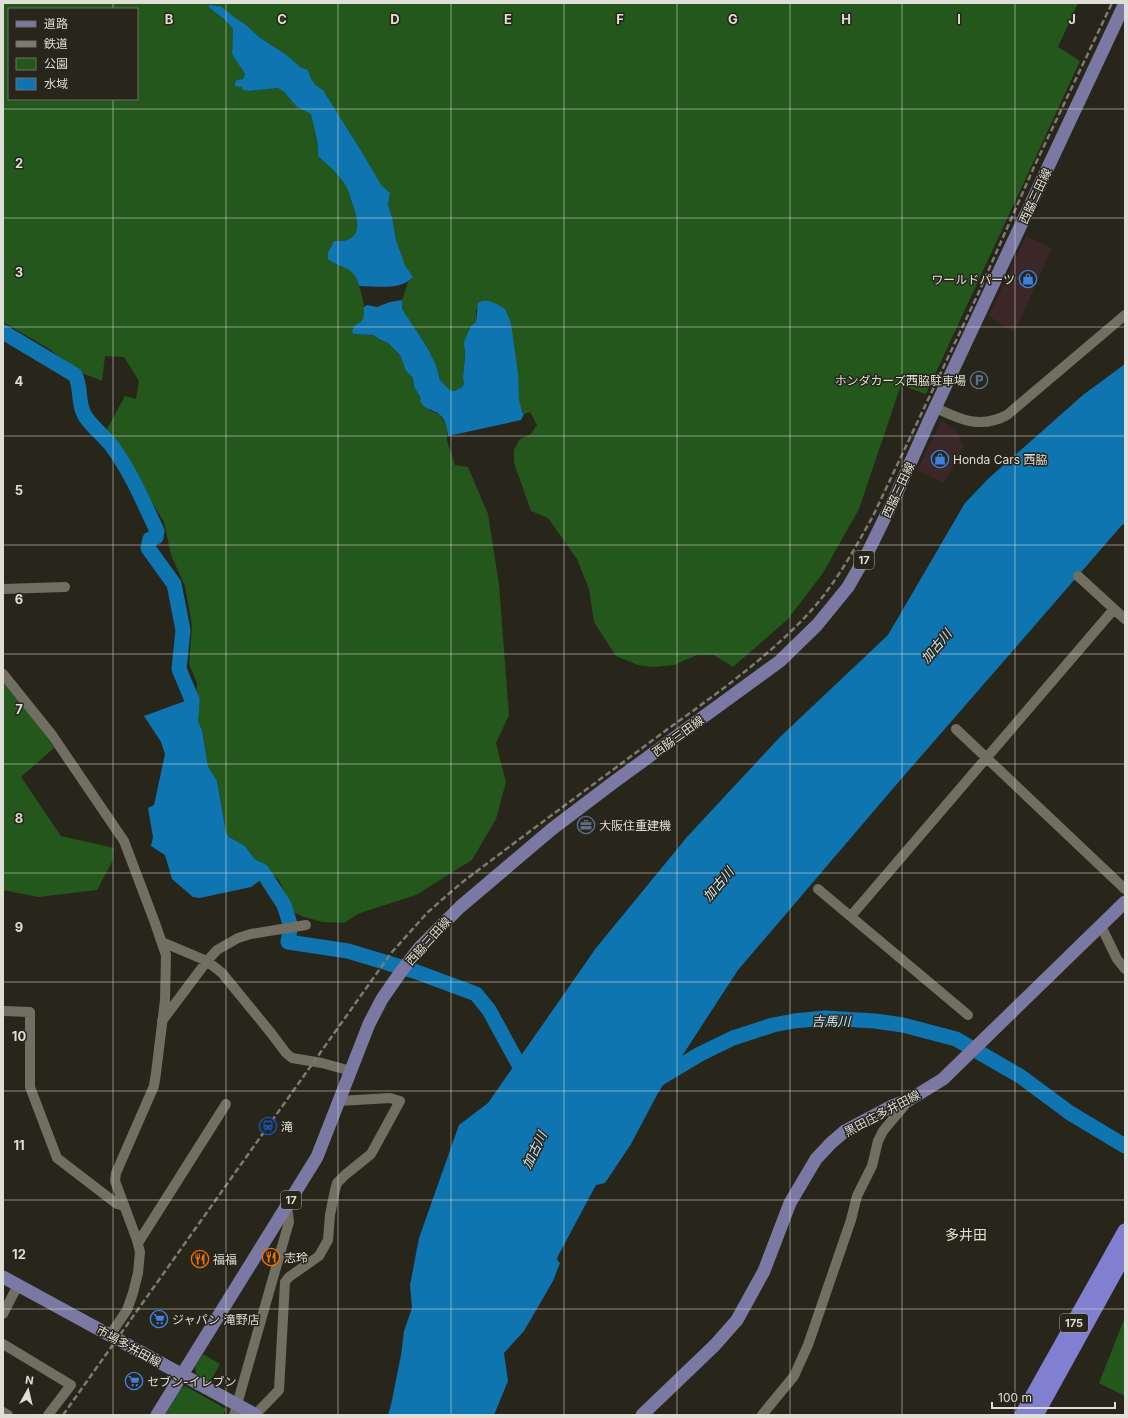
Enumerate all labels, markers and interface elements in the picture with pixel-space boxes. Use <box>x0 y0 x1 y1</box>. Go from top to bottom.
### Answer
legend <box>8 8 138 100</box>
text: B <box>165 11 174 27</box>
text: C <box>277 11 287 27</box>
text: D <box>390 11 400 27</box>
text: E <box>504 11 512 27</box>
text: F <box>616 11 624 27</box>
text: G <box>728 11 738 27</box>
text: H <box>841 11 851 27</box>
text: I <box>957 11 961 27</box>
text: J <box>1068 11 1076 27</box>
text: 道路 <box>44 16 68 31</box>
text: 鉄道 <box>44 36 68 51</box>
text: 公園 <box>44 56 68 71</box>
text: 水域 <box>44 76 68 91</box>
text: 2 <box>15 155 23 171</box>
street label: 西脇三田線 <box>1016 166 1054 226</box>
text: 3 <box>15 264 23 280</box>
shop icon: ワールドパーツ <box>1018 269 1038 289</box>
place label: ワールドパーツ <box>931 272 1015 287</box>
parking icon: ホンダカーズ西脇駐車場 <box>969 370 989 390</box>
text: 4 <box>15 373 24 389</box>
place label: ホンダカーズ西脇駐車場 <box>835 373 966 388</box>
shop icon: Honda Cars 西脇 <box>930 449 950 469</box>
place label: Honda Cars 西脇 <box>953 452 1047 467</box>
street label: 西脇三田線 <box>879 460 917 520</box>
text: 5 <box>15 482 23 498</box>
road number: 17 <box>854 551 874 569</box>
text: 6 <box>15 591 23 607</box>
water label: 加古川 <box>917 624 956 666</box>
text: 7 <box>15 701 23 717</box>
street label: 西脇三田線 <box>649 712 707 760</box>
text: 8 <box>15 810 23 826</box>
office icon: 大阪住重建機 <box>576 815 596 835</box>
place label: 大阪住重建機 <box>599 818 671 833</box>
water label: 加古川 <box>699 862 738 904</box>
street label: 西脇三田線 <box>402 914 454 968</box>
text: 9 <box>15 919 23 935</box>
water label: 吉馬川 <box>811 1013 852 1029</box>
text: 10 <box>12 1028 26 1044</box>
street label: 黒田庄多井田線 <box>841 1087 923 1139</box>
station icon: 滝 <box>258 1116 278 1136</box>
place label: 滝 <box>281 1119 293 1134</box>
water label: 加古川 <box>518 1127 551 1171</box>
text: 11 <box>13 1137 25 1153</box>
road number: 17 <box>281 1191 301 1209</box>
district label: 多井田 <box>945 1226 987 1243</box>
text: 12 <box>12 1246 26 1262</box>
restaurant icon: 志玲 <box>261 1247 281 1267</box>
restaurant icon: 福福 <box>190 1249 210 1269</box>
place label: 志玲 <box>284 1250 308 1265</box>
place label: 福福 <box>213 1252 237 1267</box>
supermarket icon: ジャパン 滝野店 <box>149 1309 169 1329</box>
place label: ジャパン 滝野店 <box>172 1312 259 1327</box>
road number: 175 <box>1060 1314 1088 1332</box>
street label: 市場多井田線 <box>94 1322 164 1370</box>
north arrow <box>8 1370 48 1410</box>
supermarket icon: セブン-イレブン <box>124 1371 144 1391</box>
text: N <box>24 1373 35 1388</box>
place label: セブン-イレブン <box>147 1374 237 1389</box>
scale bar <box>992 1384 1115 1410</box>
text: 100 m <box>998 1390 1032 1405</box>

